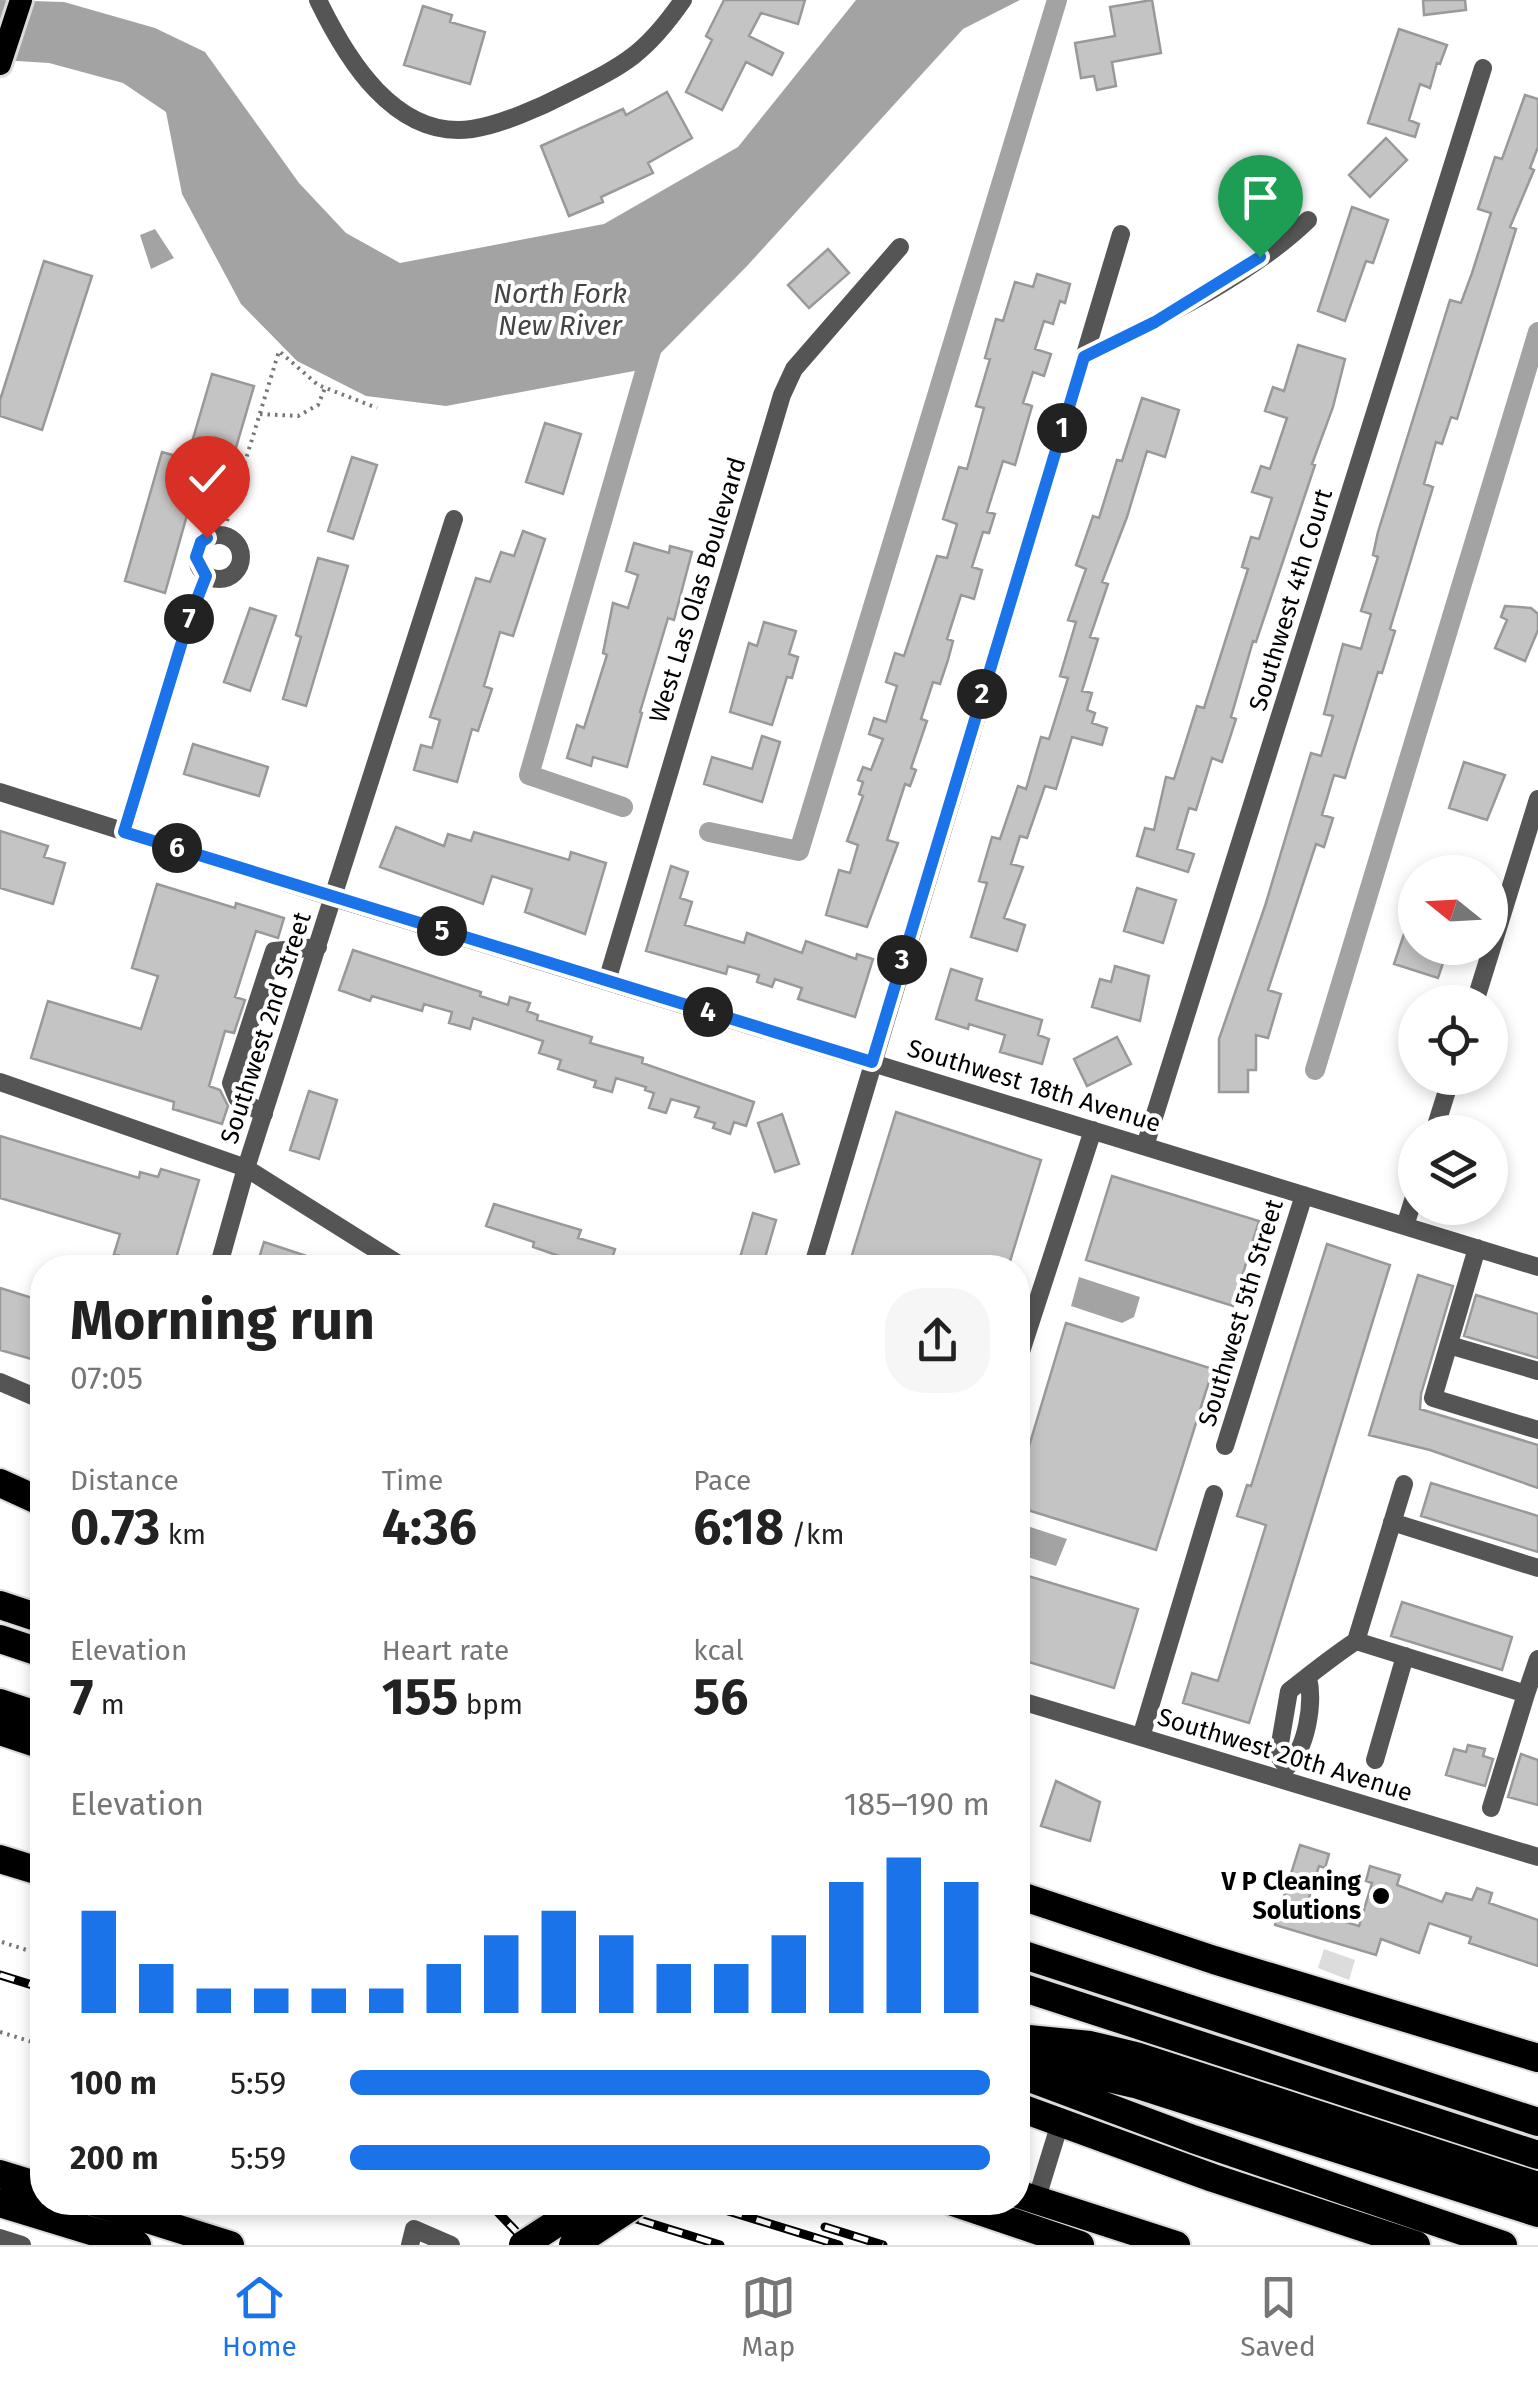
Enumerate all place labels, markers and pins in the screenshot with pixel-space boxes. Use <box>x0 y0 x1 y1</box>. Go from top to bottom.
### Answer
pin <box>1218 155 1303 258</box>
pin: 1 <box>1037 403 1087 453</box>
pin <box>165 436 250 539</box>
pin: 7 <box>164 594 214 644</box>
pin: 2 <box>957 669 1007 719</box>
pin: 6 <box>152 823 202 873</box>
pin: 5 <box>417 906 467 956</box>
pin: 3 <box>877 935 927 985</box>
pin: 4 <box>683 987 733 1037</box>
place label: V P Cleaning Solutions <box>1221 1867 1361 1926</box>
marker: V P Cleaning Solutions <box>1370 1885 1392 1907</box>

